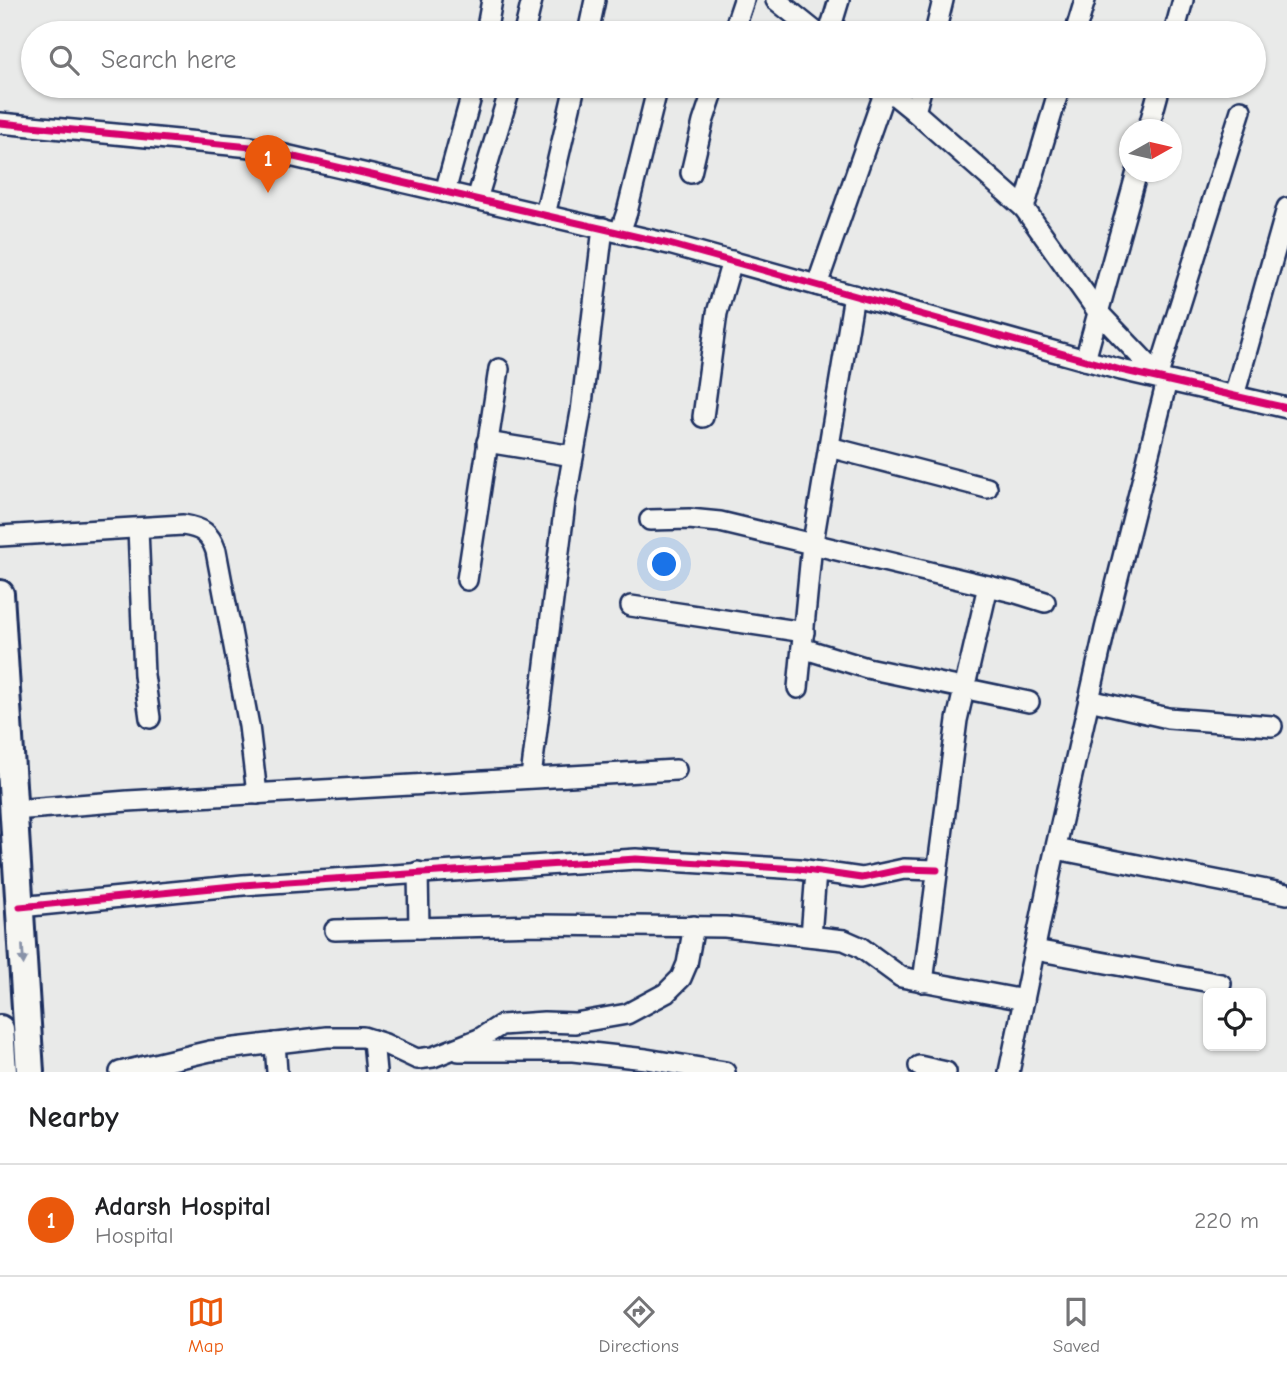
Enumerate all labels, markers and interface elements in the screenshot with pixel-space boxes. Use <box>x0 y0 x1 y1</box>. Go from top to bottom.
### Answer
search box <box>21 21 1266 98</box>
icon: search <box>45 41 83 79</box>
text: Search here <box>101 45 236 75</box>
north arrow <box>1119 119 1182 182</box>
pin: 1 <box>245 135 291 193</box>
your location <box>647 547 681 581</box>
one-way arrow <box>18 945 29 967</box>
map controls <box>1203 988 1266 1051</box>
button: locate <box>1203 988 1266 1051</box>
text: Nearby <box>28 1100 119 1135</box>
text: Adarsh Hospital <box>95 1192 271 1222</box>
text: 1 <box>46 1207 56 1234</box>
text: 220 m <box>1194 1207 1259 1234</box>
text: Hospital <box>95 1222 173 1249</box>
tab: Map <box>187 1293 225 1357</box>
tab: Directions <box>599 1293 679 1357</box>
tab: Saved <box>1053 1293 1100 1357</box>

